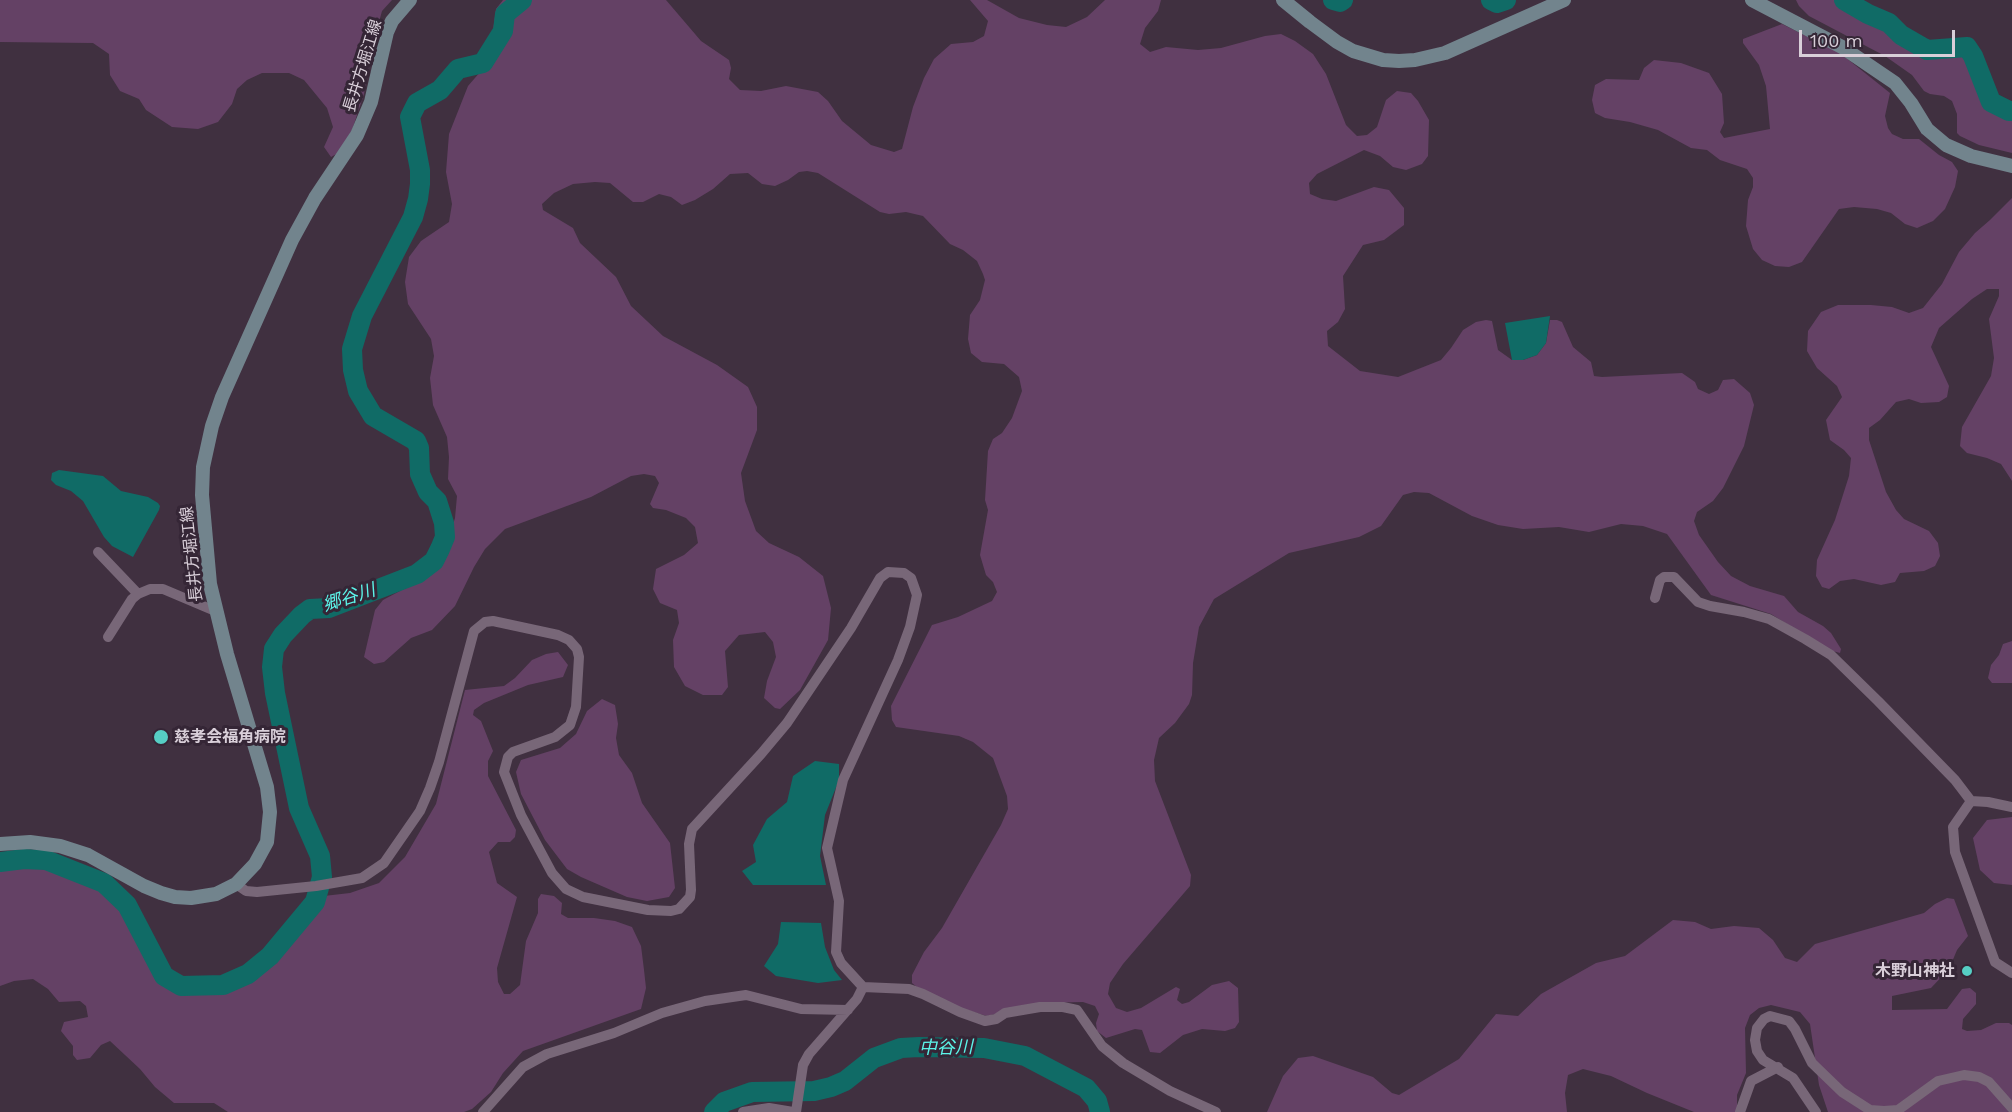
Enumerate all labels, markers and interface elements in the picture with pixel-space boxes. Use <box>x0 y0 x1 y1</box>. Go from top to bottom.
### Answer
street label: 長井方堀江線 <box>340 17 386 115</box>
scale bar <box>1802 18 1958 56</box>
text: 100 m <box>1810 30 1863 51</box>
street label: 長井方堀江線 <box>177 505 207 603</box>
water label: 郷谷川 <box>320 579 378 617</box>
place label: 慈孝会福角病院 <box>174 727 286 747</box>
marker: 慈孝会福角病院 <box>152 728 170 746</box>
place label: 木野山神社 <box>1875 961 1955 981</box>
marker: 木野山神社 <box>1960 964 1974 978</box>
water label: 中谷川 <box>919 1037 973 1059</box>

